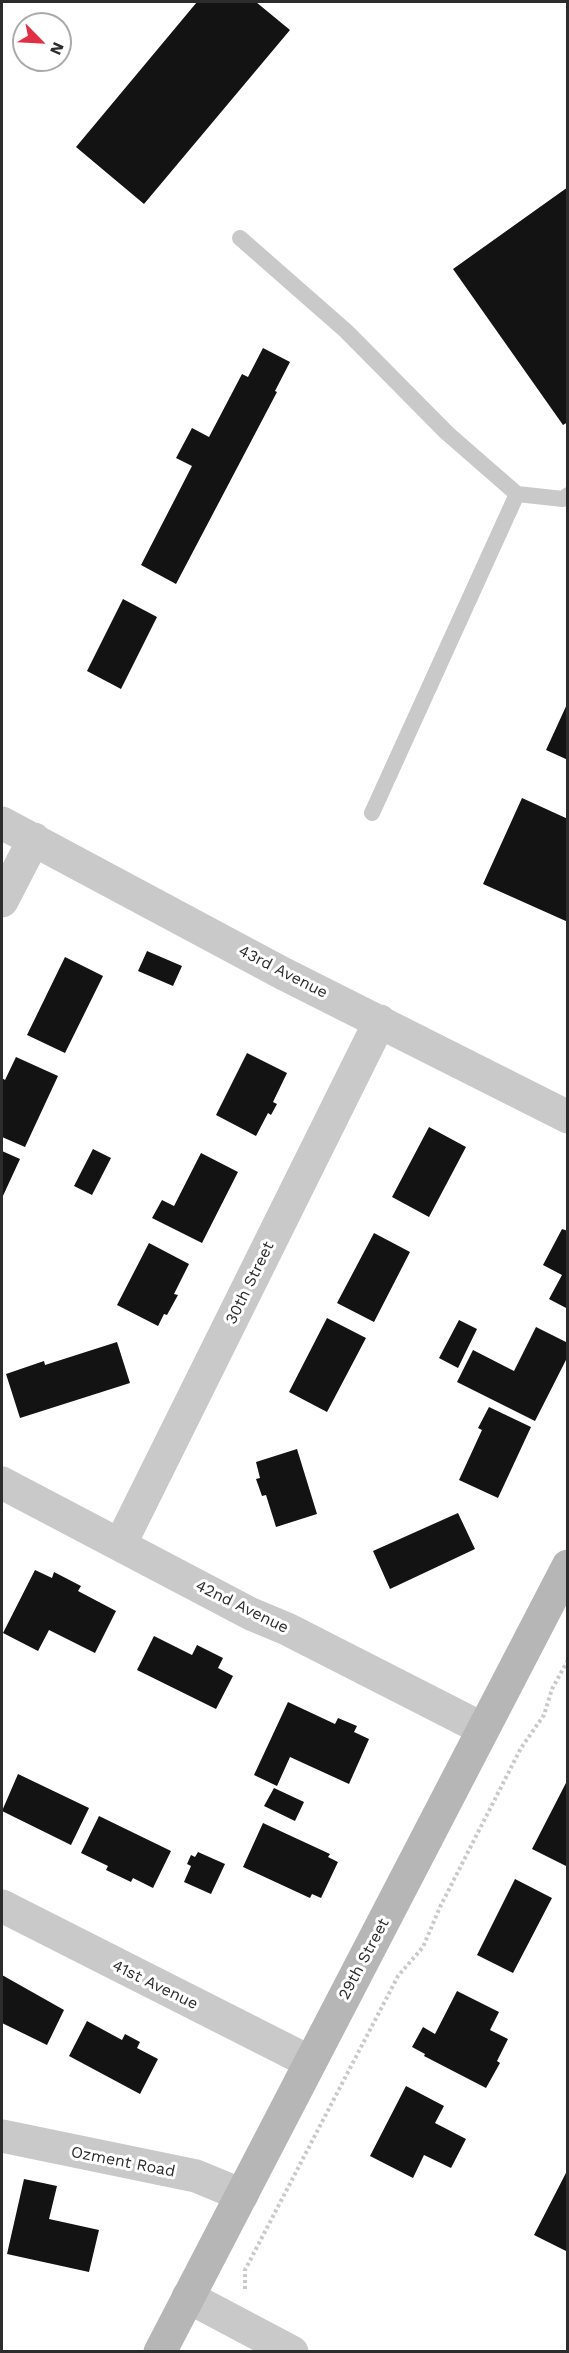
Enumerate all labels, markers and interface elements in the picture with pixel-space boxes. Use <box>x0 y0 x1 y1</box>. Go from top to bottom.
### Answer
north arrow <box>12 12 72 72</box>
text: N <box>46 39 68 58</box>
street label: 43rd Avenue <box>235 941 331 1003</box>
street label: 30th Street <box>222 1239 278 1327</box>
street label: 42nd Avenue <box>192 1576 292 1638</box>
street label: 29th Street <box>335 1915 393 2003</box>
street label: 41st Avenue <box>109 1956 201 2014</box>
street label: Ozment Road <box>69 2142 177 2182</box>

